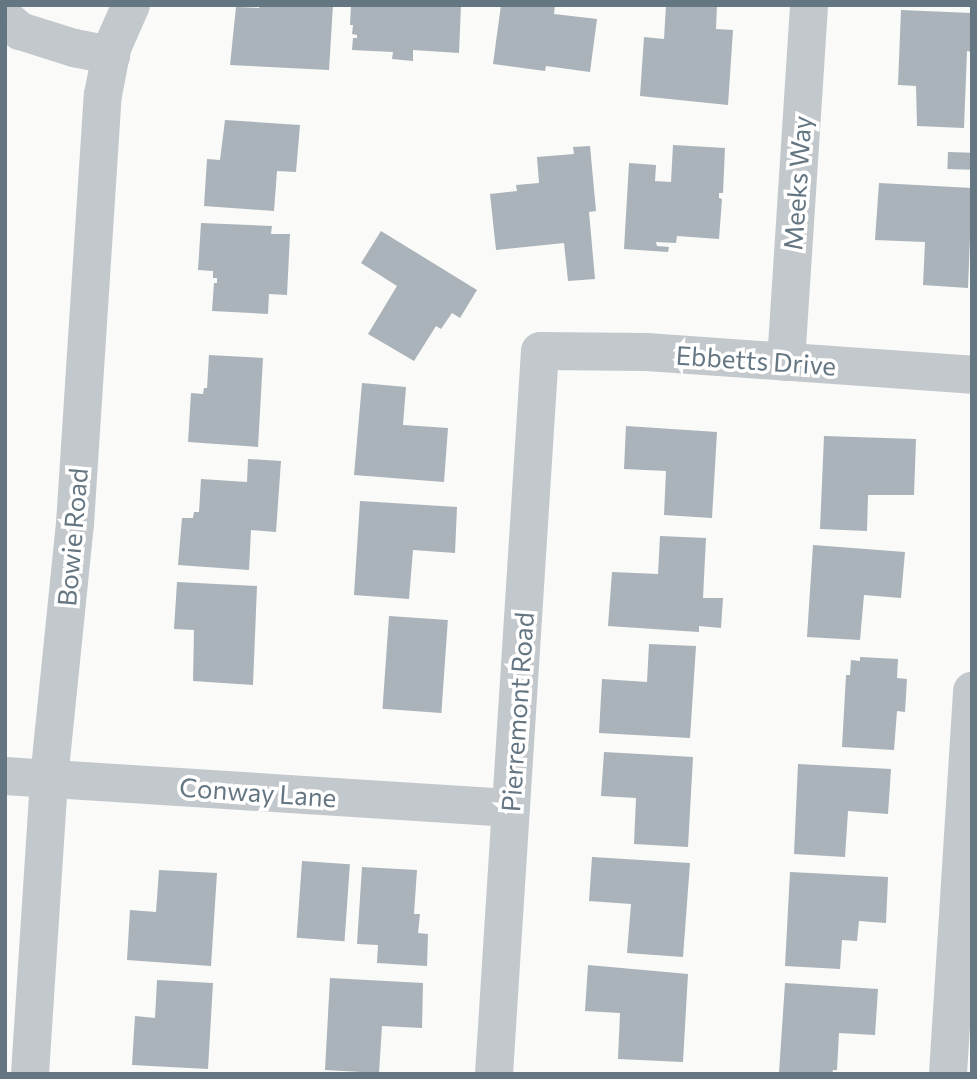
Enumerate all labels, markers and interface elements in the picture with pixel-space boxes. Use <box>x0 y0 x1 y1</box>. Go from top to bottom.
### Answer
street label: Meeks Way <box>777 115 817 251</box>
street label: Ebbetts Drive <box>675 339 837 381</box>
street label: Bowie Road <box>50 467 94 607</box>
street label: Pierremont Road <box>494 611 540 813</box>
street label: Conway Lane <box>178 771 338 813</box>

